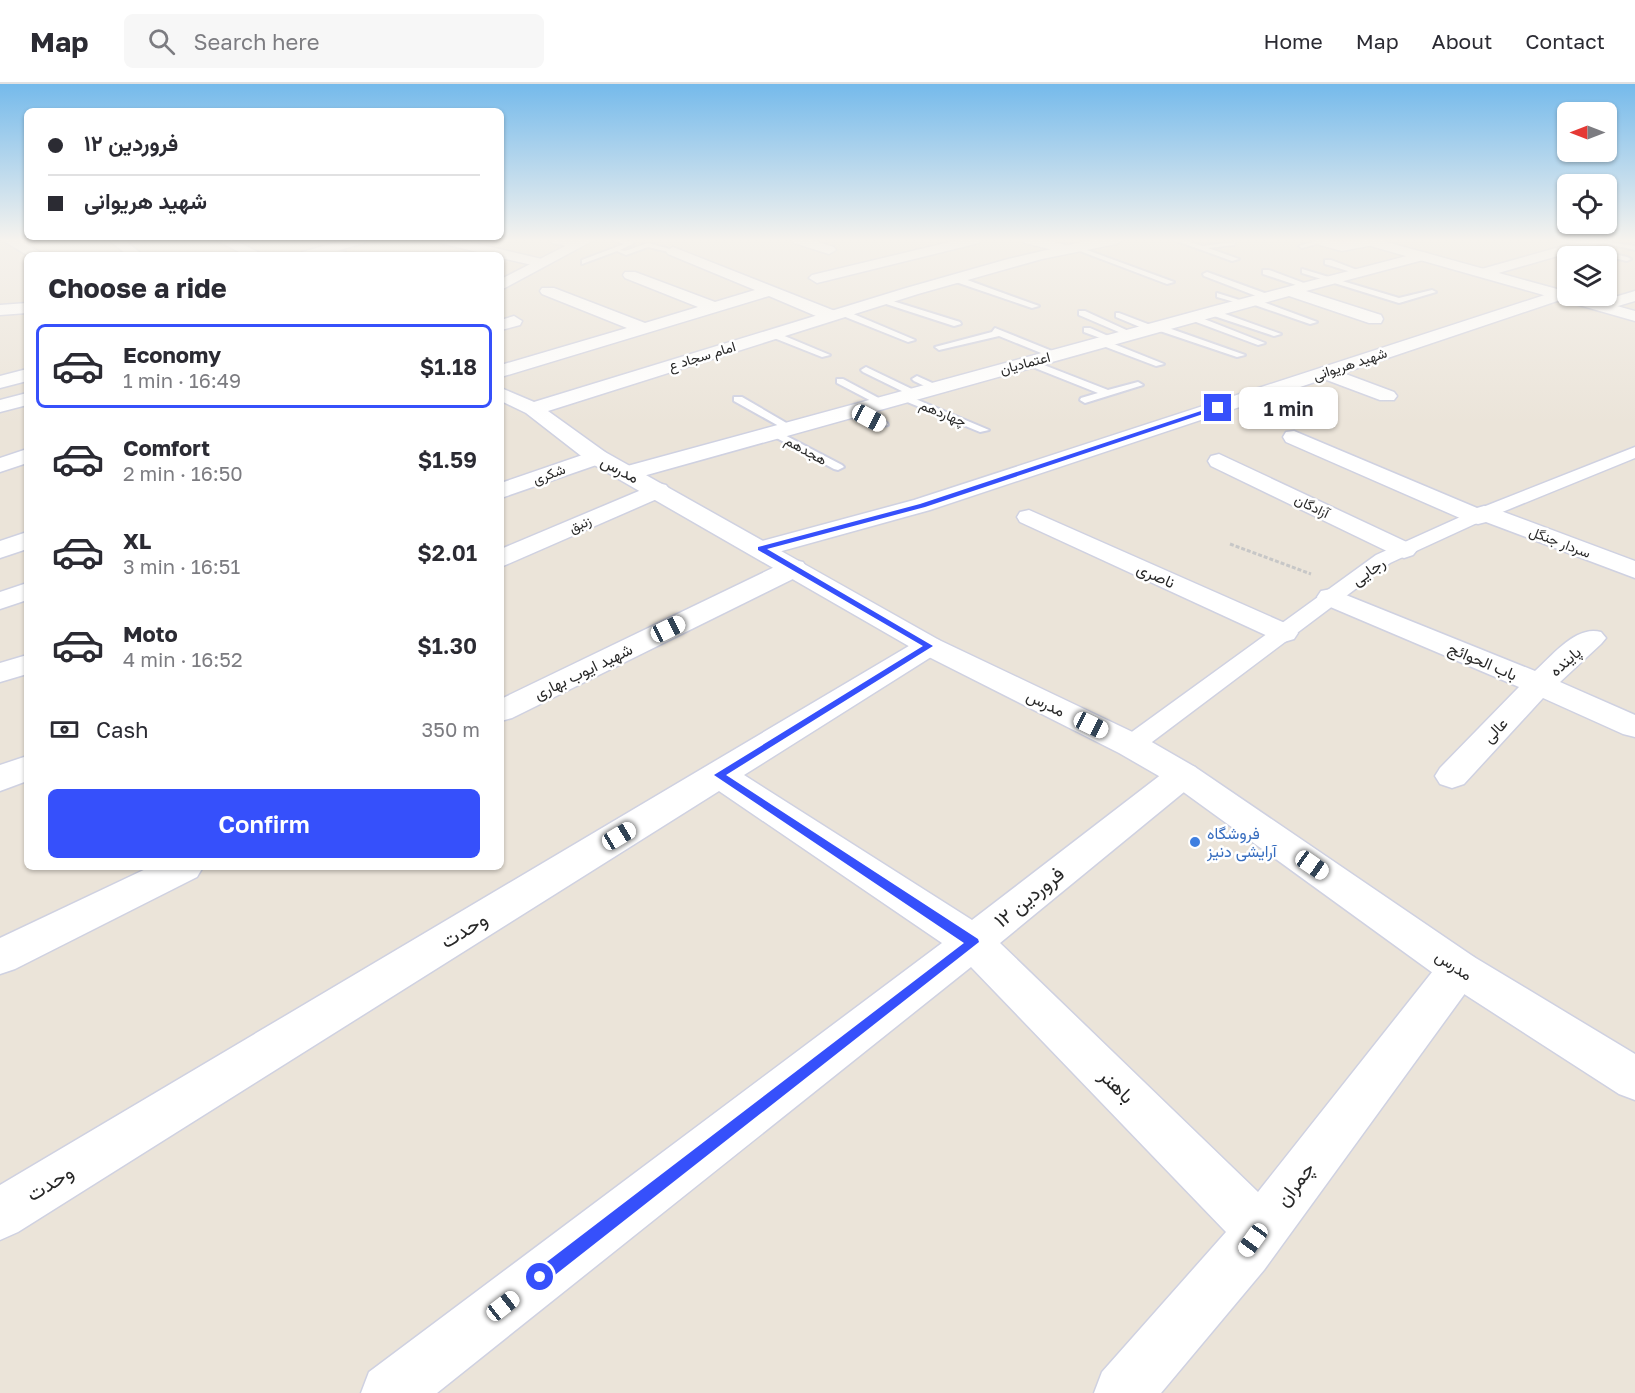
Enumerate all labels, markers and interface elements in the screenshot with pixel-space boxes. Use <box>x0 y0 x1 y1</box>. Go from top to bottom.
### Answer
search box <box>124 14 544 68</box>
text: Map <box>30 25 88 58</box>
icon: search <box>145 25 178 58</box>
text: Search here <box>193 28 319 55</box>
text: Home <box>1263 28 1323 54</box>
text: Map <box>1356 28 1399 54</box>
text: About <box>1432 28 1492 54</box>
text: Contact <box>1525 28 1605 54</box>
north arrow <box>1557 102 1617 162</box>
map controls <box>1557 102 1617 306</box>
text: ۱۲ فروردین <box>84 129 178 156</box>
button: locate <box>1557 174 1617 234</box>
text: شهید هریوانی <box>84 187 207 214</box>
button: layers <box>1557 246 1617 306</box>
text: Choose a ride <box>48 272 227 304</box>
street label: امام سجاد ع <box>666 337 738 377</box>
icon: car <box>51 339 105 393</box>
text: Economy <box>123 341 221 368</box>
street label: شهید هریوانی <box>1311 344 1389 384</box>
street label: اعتمادیان <box>998 348 1052 378</box>
text: $1.18 <box>420 353 477 380</box>
text: 1 min · 16:49 <box>123 368 241 392</box>
callout: 1 min <box>1239 387 1338 429</box>
route end <box>1204 394 1231 421</box>
street label: چهاردهم <box>917 395 969 431</box>
text: 1 min <box>1263 396 1314 420</box>
car <box>849 402 889 434</box>
street label: هجدهم <box>782 431 830 469</box>
icon: car <box>51 432 105 486</box>
text: Comfort <box>123 434 210 461</box>
text: $1.59 <box>418 446 477 473</box>
street label: مدرس <box>597 451 642 488</box>
street label: شکری <box>530 460 568 488</box>
text: 2 min · 16:50 <box>123 461 243 485</box>
street label: آزادگان <box>1292 490 1334 523</box>
street label: زنبق <box>566 511 594 537</box>
street label: سردار جنگل <box>1527 522 1593 562</box>
icon: car <box>51 525 105 579</box>
text: XL <box>123 527 151 554</box>
text: $2.01 <box>417 539 477 566</box>
street label: رجایی <box>1347 552 1389 591</box>
text: 3 min · 16:51 <box>123 554 240 578</box>
street label: ناصری <box>1133 558 1178 593</box>
car <box>648 613 688 645</box>
icon: car <box>51 618 105 672</box>
text: Moto <box>123 620 178 647</box>
text: $1.30 <box>417 632 477 659</box>
street label: باب الحوائج <box>1445 638 1520 686</box>
street label: شهید ایوب بهاری <box>530 639 636 704</box>
street label: پاینده <box>1545 642 1586 682</box>
text: 4 min · 16:52 <box>123 647 243 671</box>
street label: مدرس <box>1023 685 1068 722</box>
car <box>1071 709 1111 741</box>
icon: cash <box>48 713 81 746</box>
street label: عالی <box>1478 713 1512 748</box>
text: Cash <box>96 716 149 743</box>
text: 350 m <box>422 717 480 741</box>
button: Confirm <box>48 789 480 858</box>
car <box>599 819 639 853</box>
place label: فروشگاه آرایشی دنیز <box>1206 823 1278 862</box>
marker: فروشگاه آرایشی دنیز <box>1188 835 1202 849</box>
car <box>1292 847 1332 883</box>
street label: ۱۲ فروردین <box>989 861 1069 933</box>
street label: وحدت <box>436 906 492 954</box>
street label: مدرس <box>1431 945 1476 985</box>
street label: باهنر <box>1093 1062 1140 1109</box>
street label: چمران <box>1270 1156 1321 1212</box>
street label: وحدت <box>22 1159 78 1207</box>
car <box>1235 1220 1271 1260</box>
route start <box>526 1263 553 1290</box>
car <box>483 1288 523 1324</box>

